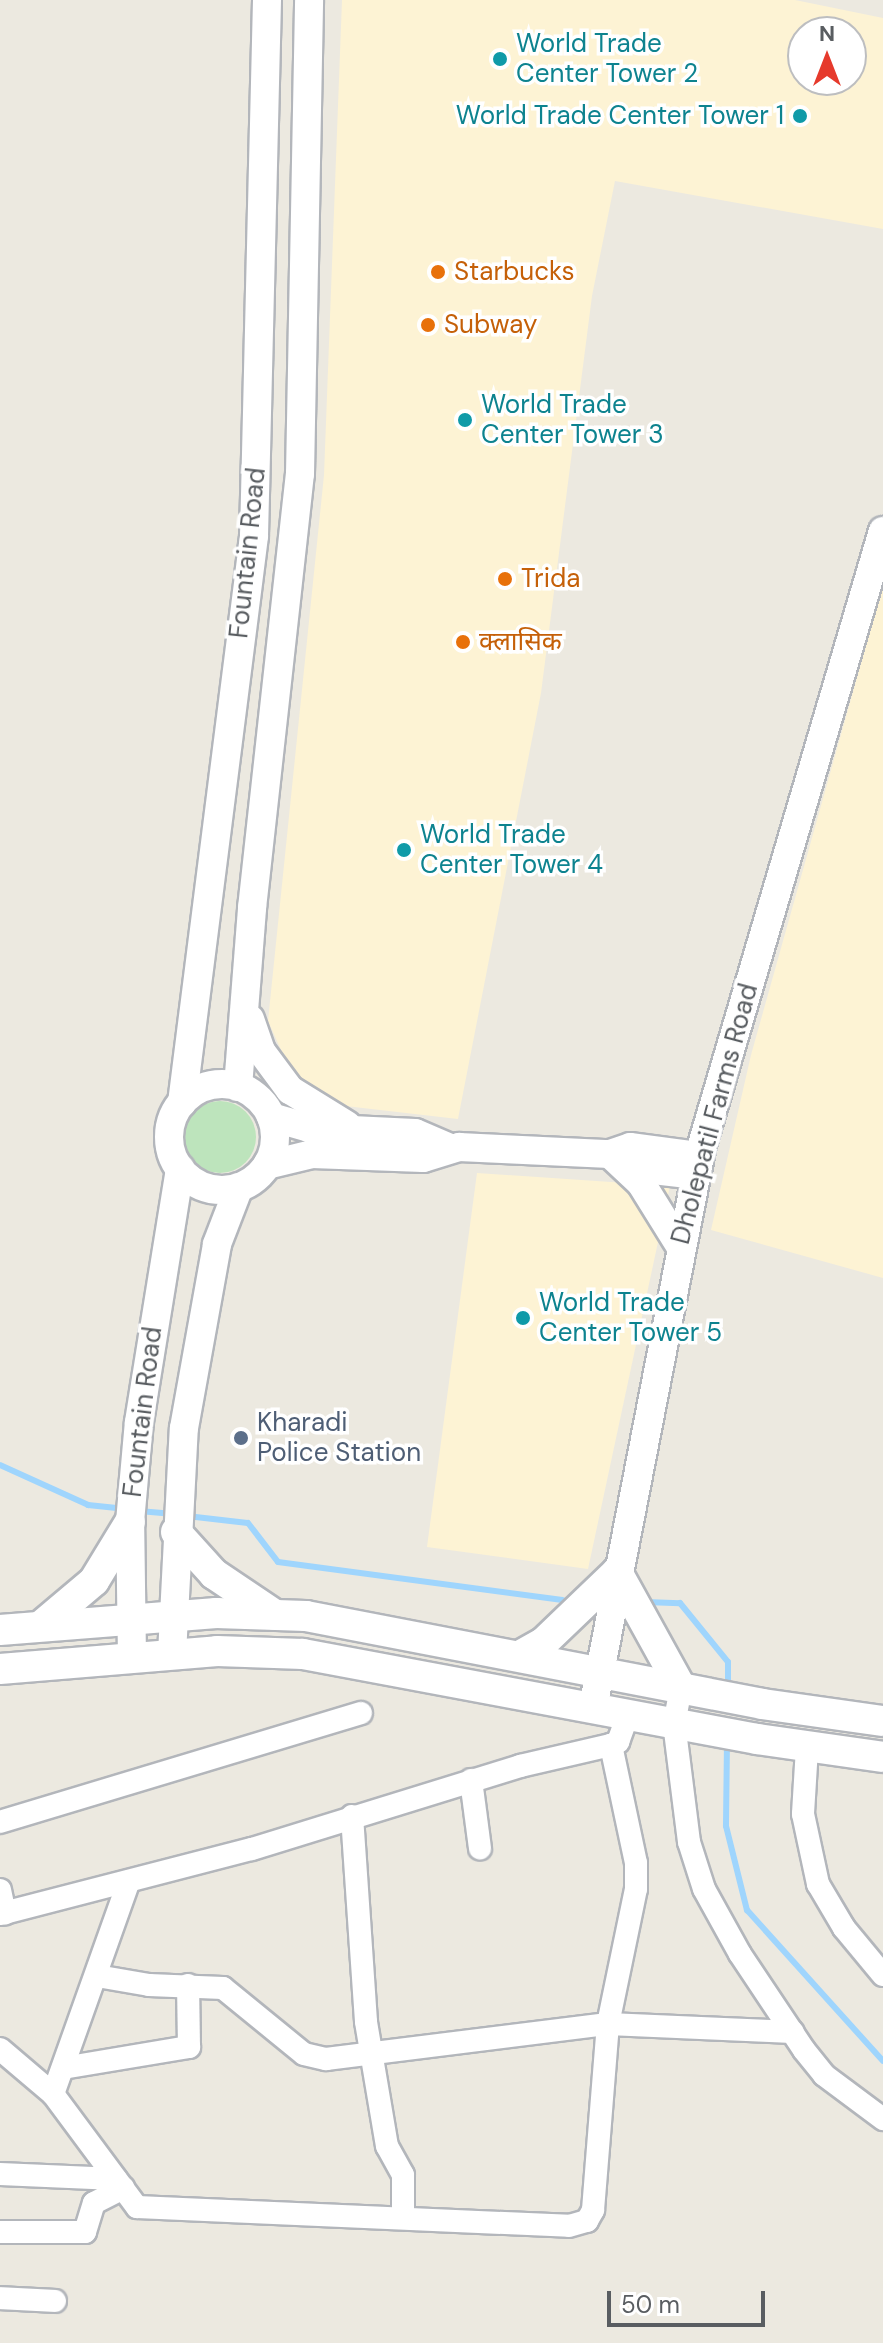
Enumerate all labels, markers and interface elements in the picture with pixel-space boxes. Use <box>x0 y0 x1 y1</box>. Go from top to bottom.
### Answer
north arrow <box>787 16 867 96</box>
text: N <box>819 19 835 48</box>
place label: World Trade Center Tower 2 <box>516 28 698 90</box>
marker: World Trade Center Tower 2 <box>491 50 509 68</box>
place label: World Trade Center Tower 1 <box>456 100 784 132</box>
marker: World Trade Center Tower 1 <box>791 107 809 125</box>
place label: Starbucks <box>454 256 574 288</box>
marker: Starbucks <box>429 263 447 281</box>
place label: Subway <box>444 309 537 341</box>
marker: Subway <box>419 316 437 334</box>
place label: World Trade Center Tower 3 <box>481 389 664 450</box>
marker: World Trade Center Tower 3 <box>456 411 474 429</box>
street label: Fountain Road <box>224 466 272 640</box>
place label: Trida <box>521 563 580 595</box>
marker: Trida <box>496 570 514 588</box>
place label: क्लासिक <box>479 626 562 658</box>
marker: क्लासिक <box>454 633 472 651</box>
place label: World Trade Center Tower 4 <box>420 819 603 880</box>
marker: World Trade Center Tower 4 <box>395 841 413 859</box>
street label: Dholepatil Farms Road <box>665 980 765 1248</box>
place label: World Trade Center Tower 5 <box>539 1287 722 1348</box>
marker: World Trade Center Tower 5 <box>514 1309 532 1327</box>
street label: Fountain Road <box>117 1325 169 1499</box>
place label: Kharadi Police Station <box>257 1407 421 1468</box>
marker: Kharadi Police Station <box>232 1429 250 1447</box>
scale bar <box>611 2275 769 2325</box>
text: 50 m <box>621 2289 680 2320</box>

